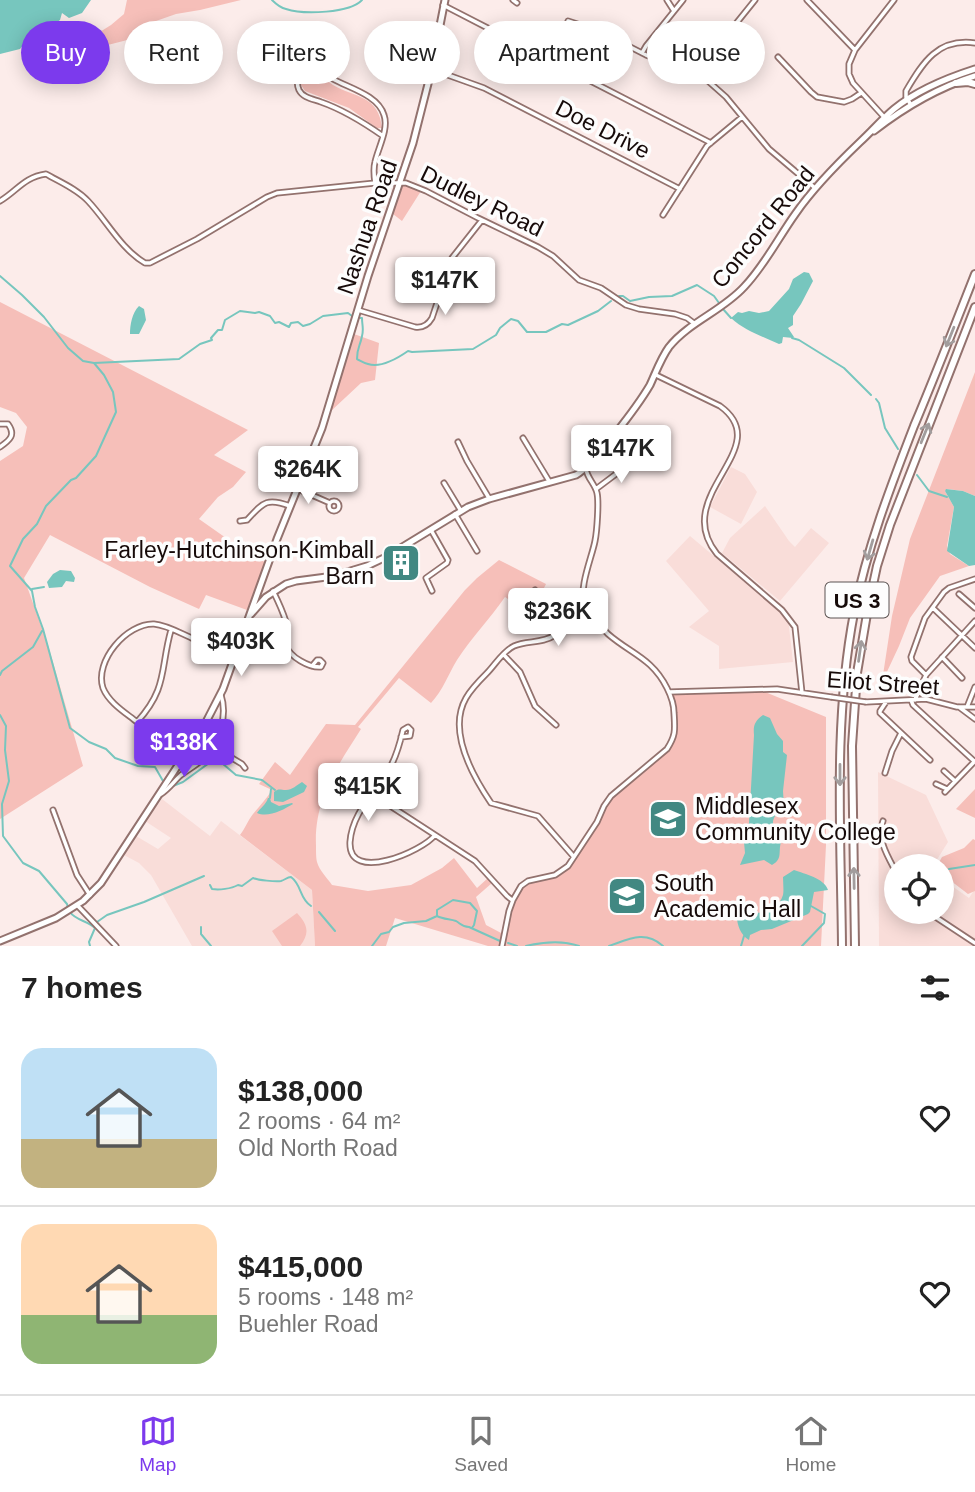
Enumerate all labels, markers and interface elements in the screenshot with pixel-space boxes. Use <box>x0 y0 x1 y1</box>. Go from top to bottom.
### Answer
chip: Buy <box>21 21 110 84</box>
chip: Rent <box>124 21 223 84</box>
chip: Filters <box>237 21 350 84</box>
chip: New <box>364 21 460 84</box>
chip: Apartment <box>474 21 633 84</box>
chip: House <box>647 21 765 84</box>
street label: Doe Drive <box>552 94 654 164</box>
street label: Nashua Road <box>332 156 402 298</box>
street label: Dudley Road <box>417 160 547 242</box>
street label: Concord Road <box>706 161 820 293</box>
pin: $147K <box>396 258 494 317</box>
text: $147K <box>411 267 479 293</box>
one-way arrow <box>942 326 955 347</box>
one-way arrow <box>919 423 932 445</box>
pin: $147K <box>572 426 670 485</box>
text: $147K <box>587 435 655 461</box>
pin: $264K <box>259 447 357 506</box>
text: $264K <box>274 456 342 482</box>
place label: Farley-Hutchinson-Kimball Barn <box>104 537 374 589</box>
one-way arrow <box>862 539 875 561</box>
building icon: Farley-Hutchinson-Kimball Barn <box>380 542 422 584</box>
road number: US 3 <box>826 582 888 618</box>
pin: $236K <box>509 588 607 648</box>
text: $236K <box>524 598 592 624</box>
pin: $403K <box>192 618 290 678</box>
text: $403K <box>207 628 275 654</box>
one-way arrow <box>854 640 867 663</box>
street label: Eliot Street <box>826 666 941 700</box>
pin: $138K <box>135 720 233 779</box>
text: $138K <box>150 729 218 755</box>
one-way arrow <box>833 763 847 786</box>
pin: $415K <box>319 764 417 823</box>
text: $415K <box>334 773 402 799</box>
place label: Middlesex Community College <box>695 793 896 845</box>
school or university icon: Middlesex Community College <box>647 798 689 840</box>
map controls <box>884 854 954 924</box>
button: locate <box>884 854 954 924</box>
one-way arrow <box>847 867 861 890</box>
place label: South Academic Hall <box>654 870 801 922</box>
school or university icon: South Academic Hall <box>606 875 648 917</box>
icon: filters <box>916 969 954 1007</box>
text: 7 homes <box>21 971 143 1004</box>
text: $138,000 <box>238 1074 363 1107</box>
icon: home <box>77 1076 161 1160</box>
icon: heart <box>916 1099 954 1137</box>
text: 2 rooms · 64 m² <box>238 1108 400 1134</box>
text: Old North Road <box>238 1135 398 1161</box>
text: $415,000 <box>238 1250 363 1283</box>
icon: home <box>77 1252 161 1336</box>
icon: heart <box>916 1275 954 1313</box>
text: 5 rooms · 148 m² <box>238 1284 413 1310</box>
text: Buehler Road <box>238 1311 379 1337</box>
tab: Map <box>139 1412 177 1476</box>
tab: Saved <box>454 1412 508 1476</box>
tab: Home <box>786 1412 836 1476</box>

